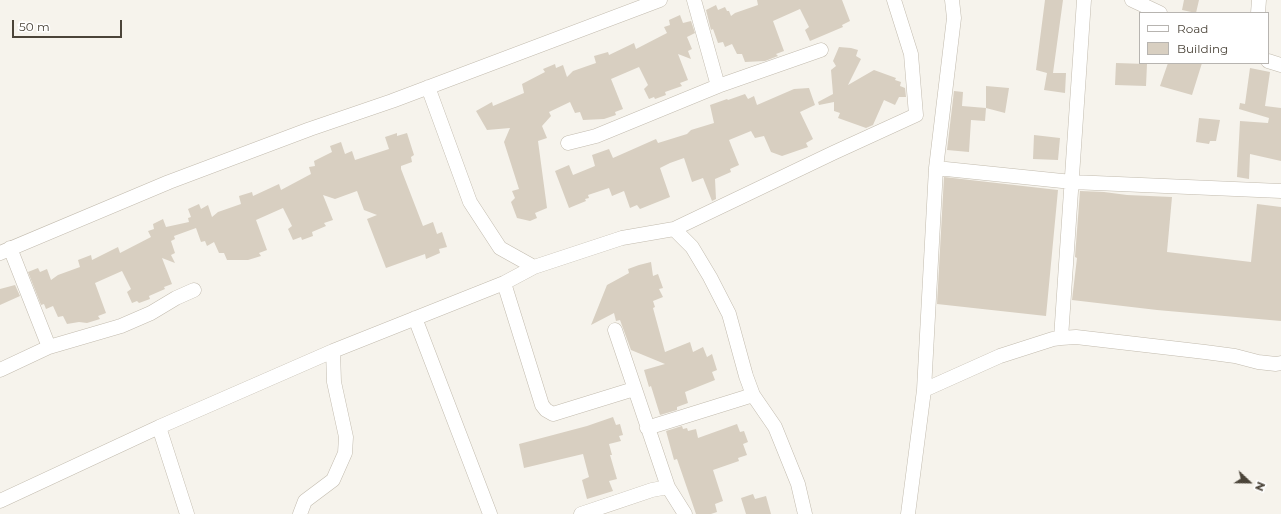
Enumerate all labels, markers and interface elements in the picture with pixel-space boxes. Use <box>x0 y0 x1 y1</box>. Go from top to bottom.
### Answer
scale bar <box>14 12 124 38</box>
legend <box>1139 12 1269 64</box>
text: 50 m <box>19 19 50 34</box>
text: Road <box>1177 21 1208 36</box>
text: Building <box>1177 41 1228 56</box>
north arrow <box>1229 462 1269 502</box>
text: N <box>1252 480 1268 493</box>

